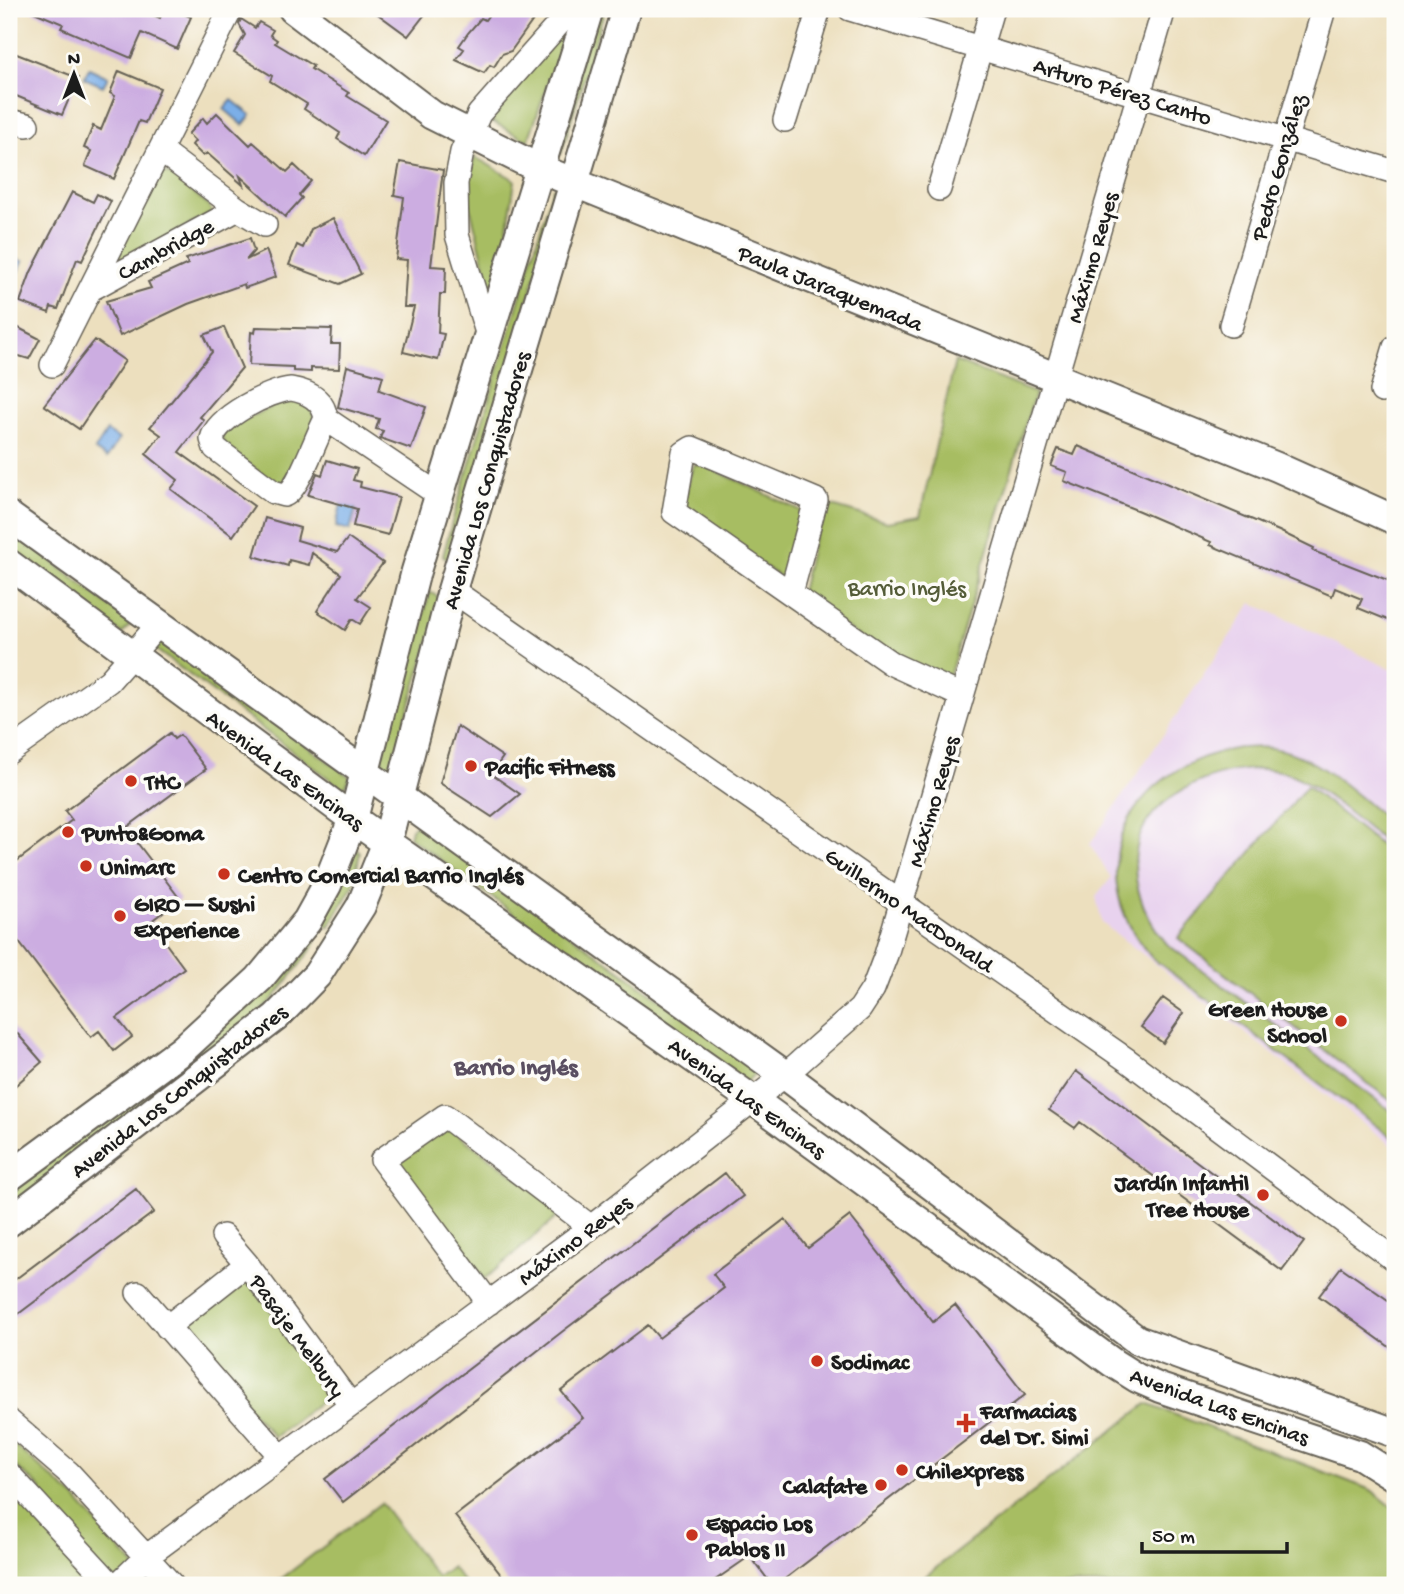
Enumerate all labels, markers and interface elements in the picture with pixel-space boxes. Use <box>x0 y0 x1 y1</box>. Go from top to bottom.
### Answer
north arrow <box>38 38 108 108</box>
text: N <box>68 49 80 72</box>
street label: Arturo Pérez Canto <box>1030 53 1214 133</box>
street label: Pedro González <box>1246 91 1314 245</box>
street label: Máximo Reyes <box>1063 189 1126 327</box>
street label: Cambridge <box>114 213 220 288</box>
street label: Paula Jaraquemada <box>732 240 927 340</box>
street label: Avenida Los Conquistadores <box>439 348 538 613</box>
park label: Barrio Inglés <box>847 577 967 604</box>
street label: Avenida Las Encinas <box>200 706 369 838</box>
street label: Máximo Reyes <box>904 733 967 871</box>
place label: Pacific Fitness <box>483 756 616 783</box>
marker: Pacific Fitness <box>463 758 479 774</box>
place label: THC <box>143 771 182 798</box>
marker: THC <box>123 773 139 789</box>
place label: Punto&Goma <box>80 822 205 849</box>
marker: Punto&Goma <box>60 824 76 840</box>
street label: Guillermo MacDonald <box>818 843 999 981</box>
place label: Unimarc <box>100 856 175 883</box>
marker: Unimarc <box>78 858 94 874</box>
place label: Centro Comercial Barrio Inglés <box>238 864 525 891</box>
marker: Centro Comercial Barrio Inglés <box>216 866 232 882</box>
place label: GIRO — Sushi Experience <box>134 893 255 946</box>
marker: GIRO — Sushi Experience <box>112 908 128 924</box>
place label: Green House School <box>1208 998 1328 1051</box>
street label: Avenida Los Conquistadores <box>67 1000 294 1186</box>
marker: Green House School <box>1333 1013 1349 1029</box>
street label: Avenida Las Encinas <box>662 1034 831 1166</box>
district label: Barrio Inglés <box>453 1055 579 1084</box>
place label: Jardín Infantil Tree House <box>1113 1172 1250 1225</box>
marker: Jardín Infantil Tree House <box>1255 1187 1271 1203</box>
street label: Máximo Reyes <box>514 1190 639 1293</box>
street label: Pasaje Melbury <box>242 1269 350 1404</box>
place label: Sodimac <box>831 1351 910 1378</box>
marker: Sodimac <box>809 1353 825 1369</box>
street label: Avenida Las Encinas <box>1126 1363 1312 1453</box>
place label: Farmacias del Dr. Simi <box>979 1400 1089 1453</box>
marker: Farmacias del Dr. Simi <box>958 1415 974 1431</box>
place label: Chilexpress <box>916 1460 1025 1487</box>
marker: Chilexpress <box>894 1462 910 1478</box>
place label: Calafate <box>783 1475 868 1502</box>
marker: Calafate <box>873 1477 889 1493</box>
scale bar <box>1142 1510 1287 1554</box>
place label: Espacio Los Pablos II <box>704 1512 813 1565</box>
text: 50 m <box>1152 1526 1195 1551</box>
marker: Espacio Los Pablos II <box>684 1527 700 1543</box>

